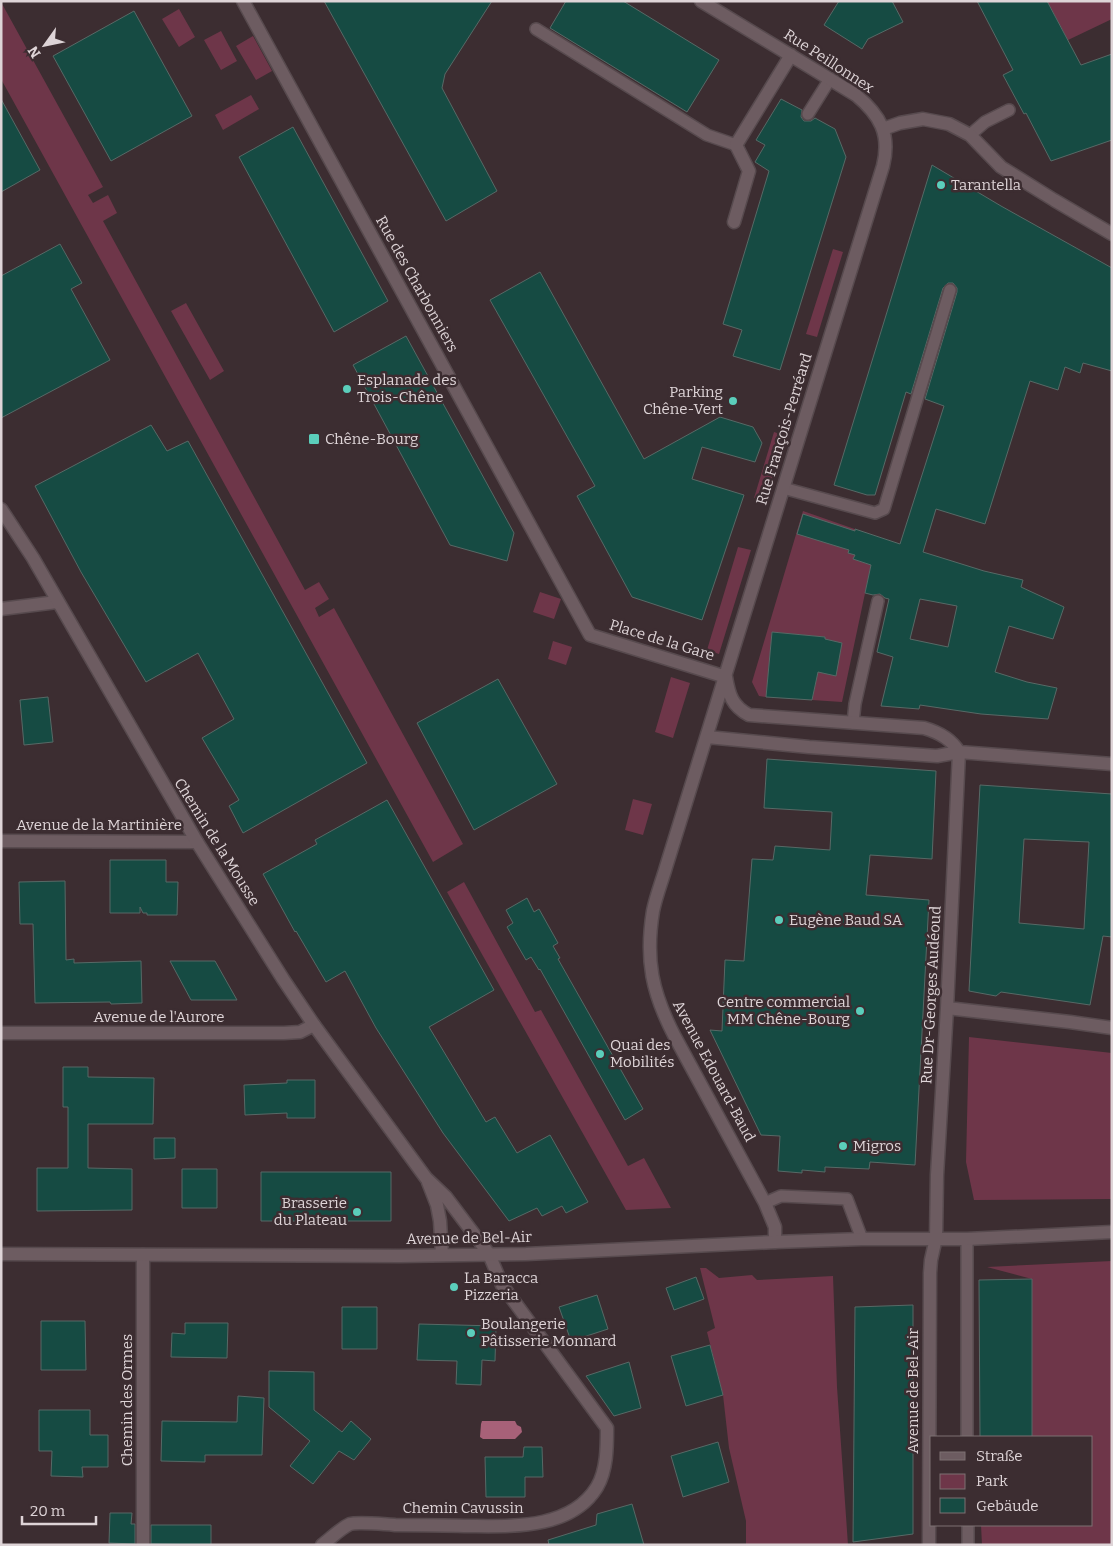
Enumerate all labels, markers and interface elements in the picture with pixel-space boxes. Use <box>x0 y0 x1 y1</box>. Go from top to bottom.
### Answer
north arrow <box>20 20 70 70</box>
street label: Rue Peillonnex <box>781 25 878 97</box>
text: N <box>24 42 45 61</box>
place label: Tarantella <box>951 176 1021 194</box>
marker: Tarantella <box>935 179 947 191</box>
street label: Rue des Charbonniers <box>372 213 462 355</box>
street label: Rue François-Perréard <box>752 351 816 507</box>
place label: Esplanade des Trois-Chêne <box>357 371 457 406</box>
marker: Esplanade des Trois-Chêne <box>341 383 353 395</box>
place label: Parking Chêne-Vert <box>643 383 724 418</box>
marker: Parking Chêne-Vert <box>727 395 739 407</box>
place label: Chêne-Bourg <box>325 430 419 448</box>
marker: Chêne-Bourg <box>307 432 321 446</box>
street label: Place de la Gare <box>607 616 717 664</box>
street label: Chemin de la Mousse <box>170 775 264 909</box>
street label: Avenue de la Martinière <box>16 816 182 834</box>
street label: Rue Dr-Georges Audéoud <box>917 905 945 1085</box>
place label: Eugène Baud SA <box>789 911 903 929</box>
marker: Eugène Baud SA <box>773 914 785 926</box>
place label: Centre commercial MM Chêne-Bourg <box>717 993 850 1028</box>
street label: Avenue Edouard-Baud <box>669 997 759 1145</box>
marker: Centre commercial MM Chêne-Bourg <box>854 1005 866 1017</box>
street label: Avenue de l'Aurore <box>94 1008 224 1026</box>
place label: Quai des Mobilités <box>610 1036 674 1071</box>
marker: Quai des Mobilités <box>594 1048 606 1060</box>
place label: Migros <box>853 1137 901 1155</box>
marker: Migros <box>837 1140 849 1152</box>
place label: Brasserie du Plateau <box>274 1194 347 1229</box>
marker: Brasserie du Plateau <box>351 1206 363 1218</box>
street label: Avenue de Bel-Air <box>406 1228 532 1248</box>
place label: La Baracca Pizzeria <box>464 1269 538 1304</box>
marker: La Baracca Pizzeria <box>448 1281 460 1293</box>
place label: Boulangerie Pâtisserie Monnard <box>481 1315 617 1350</box>
marker: Boulangerie Pâtisserie Monnard <box>465 1327 477 1339</box>
street label: Avenue de Bel-Air <box>904 1328 922 1454</box>
street label: Chemin des Ormes <box>118 1334 136 1466</box>
legend <box>930 1436 1093 1526</box>
text: Straße <box>976 1447 1022 1465</box>
text: Park <box>976 1472 1008 1490</box>
scale bar <box>22 1494 96 1526</box>
text: Gebäude <box>976 1497 1039 1515</box>
street label: Chemin Cavussin <box>403 1499 524 1517</box>
text: 20 m <box>30 1502 66 1520</box>

